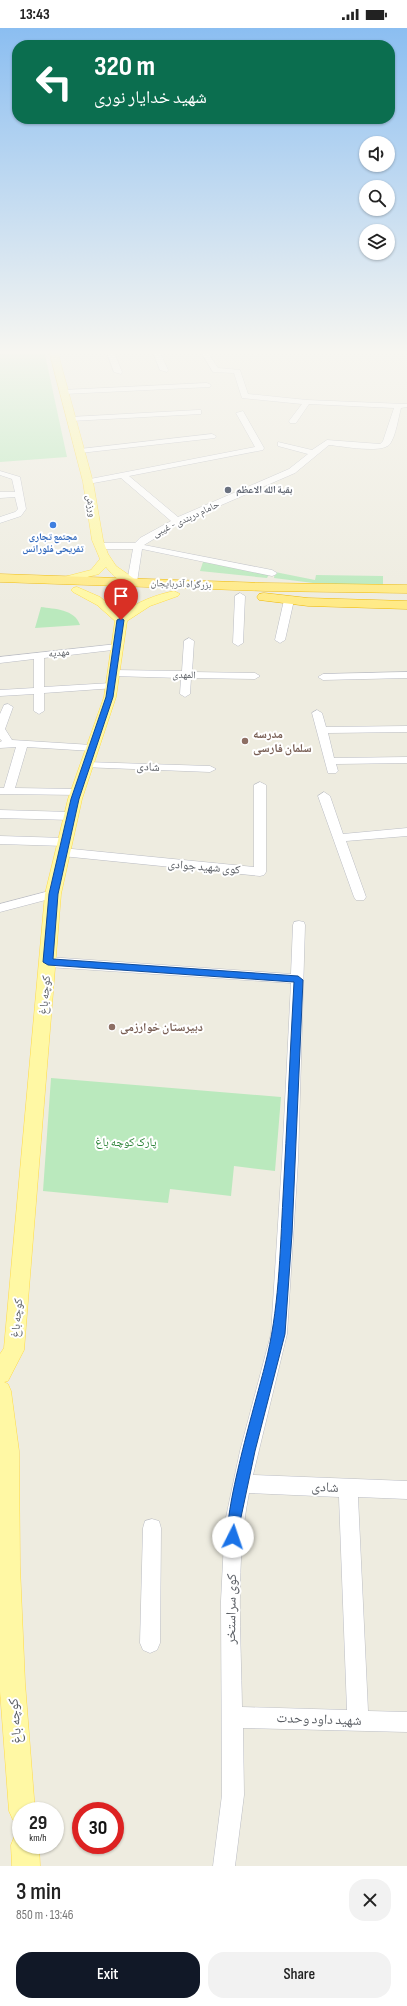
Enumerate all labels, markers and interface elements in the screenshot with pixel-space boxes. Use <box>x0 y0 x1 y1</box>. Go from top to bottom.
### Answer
text: 13:43 <box>20 5 50 24</box>
text: 320 m <box>94 50 155 83</box>
icon: left <box>28 56 80 108</box>
text: شهید خدایار نوری <box>94 87 207 108</box>
map controls <box>359 136 395 260</box>
button: sound <box>359 136 395 172</box>
button: search <box>359 180 395 216</box>
button: layers <box>359 224 395 260</box>
place label: بقیة الله الاعظم <box>236 484 293 497</box>
marker: بقیة الله الاعظم <box>223 485 233 495</box>
street label: ورزش <box>83 494 99 518</box>
street label: حامام دربندی - غیبی <box>151 498 222 541</box>
marker: مجتمع تجاری تفریحی فلورانس <box>48 520 58 530</box>
place label: مجتمع تجاری تفریحی فلورانس <box>22 531 84 555</box>
street label: بزرگراه آذربایجان <box>150 577 212 591</box>
pin <box>104 579 138 620</box>
icon: arrive <box>110 585 132 607</box>
street label: مهدیه <box>48 646 71 660</box>
street label: المهدی <box>172 669 196 681</box>
place label: مدرسه سلمان فارسی <box>253 727 312 756</box>
marker: مدرسه سلمان فارسی <box>240 736 250 746</box>
street label: شادی <box>136 759 160 775</box>
street label: کوی شهید جوادی <box>167 856 241 878</box>
street label: کوچه باغ <box>36 975 54 1015</box>
place label: دبیرستان خوارزمی <box>120 1020 203 1035</box>
marker: دبیرستان خوارزمی <box>107 1022 117 1032</box>
park label: پارک کوچه باغ <box>95 1135 157 1150</box>
street label: کوچه باغ <box>8 1298 26 1338</box>
street label: شادی <box>311 1478 339 1496</box>
position arrow <box>212 1516 254 1558</box>
street label: کوی سراستخر <box>222 1573 240 1645</box>
street label: کوچه باغ <box>5 1697 26 1744</box>
street label: شهید داود وحدت <box>276 1709 362 1729</box>
speed limit sign: 30 <box>72 1802 124 1854</box>
text: 29 <box>29 1811 47 1835</box>
text: km/h <box>29 1832 47 1844</box>
text: 3 min <box>16 1877 61 1906</box>
button: close <box>349 1879 391 1921</box>
text: 850 m · 13:46 <box>16 1907 73 1923</box>
button: Exit <box>16 1952 200 1998</box>
button: Share <box>208 1952 391 1998</box>

